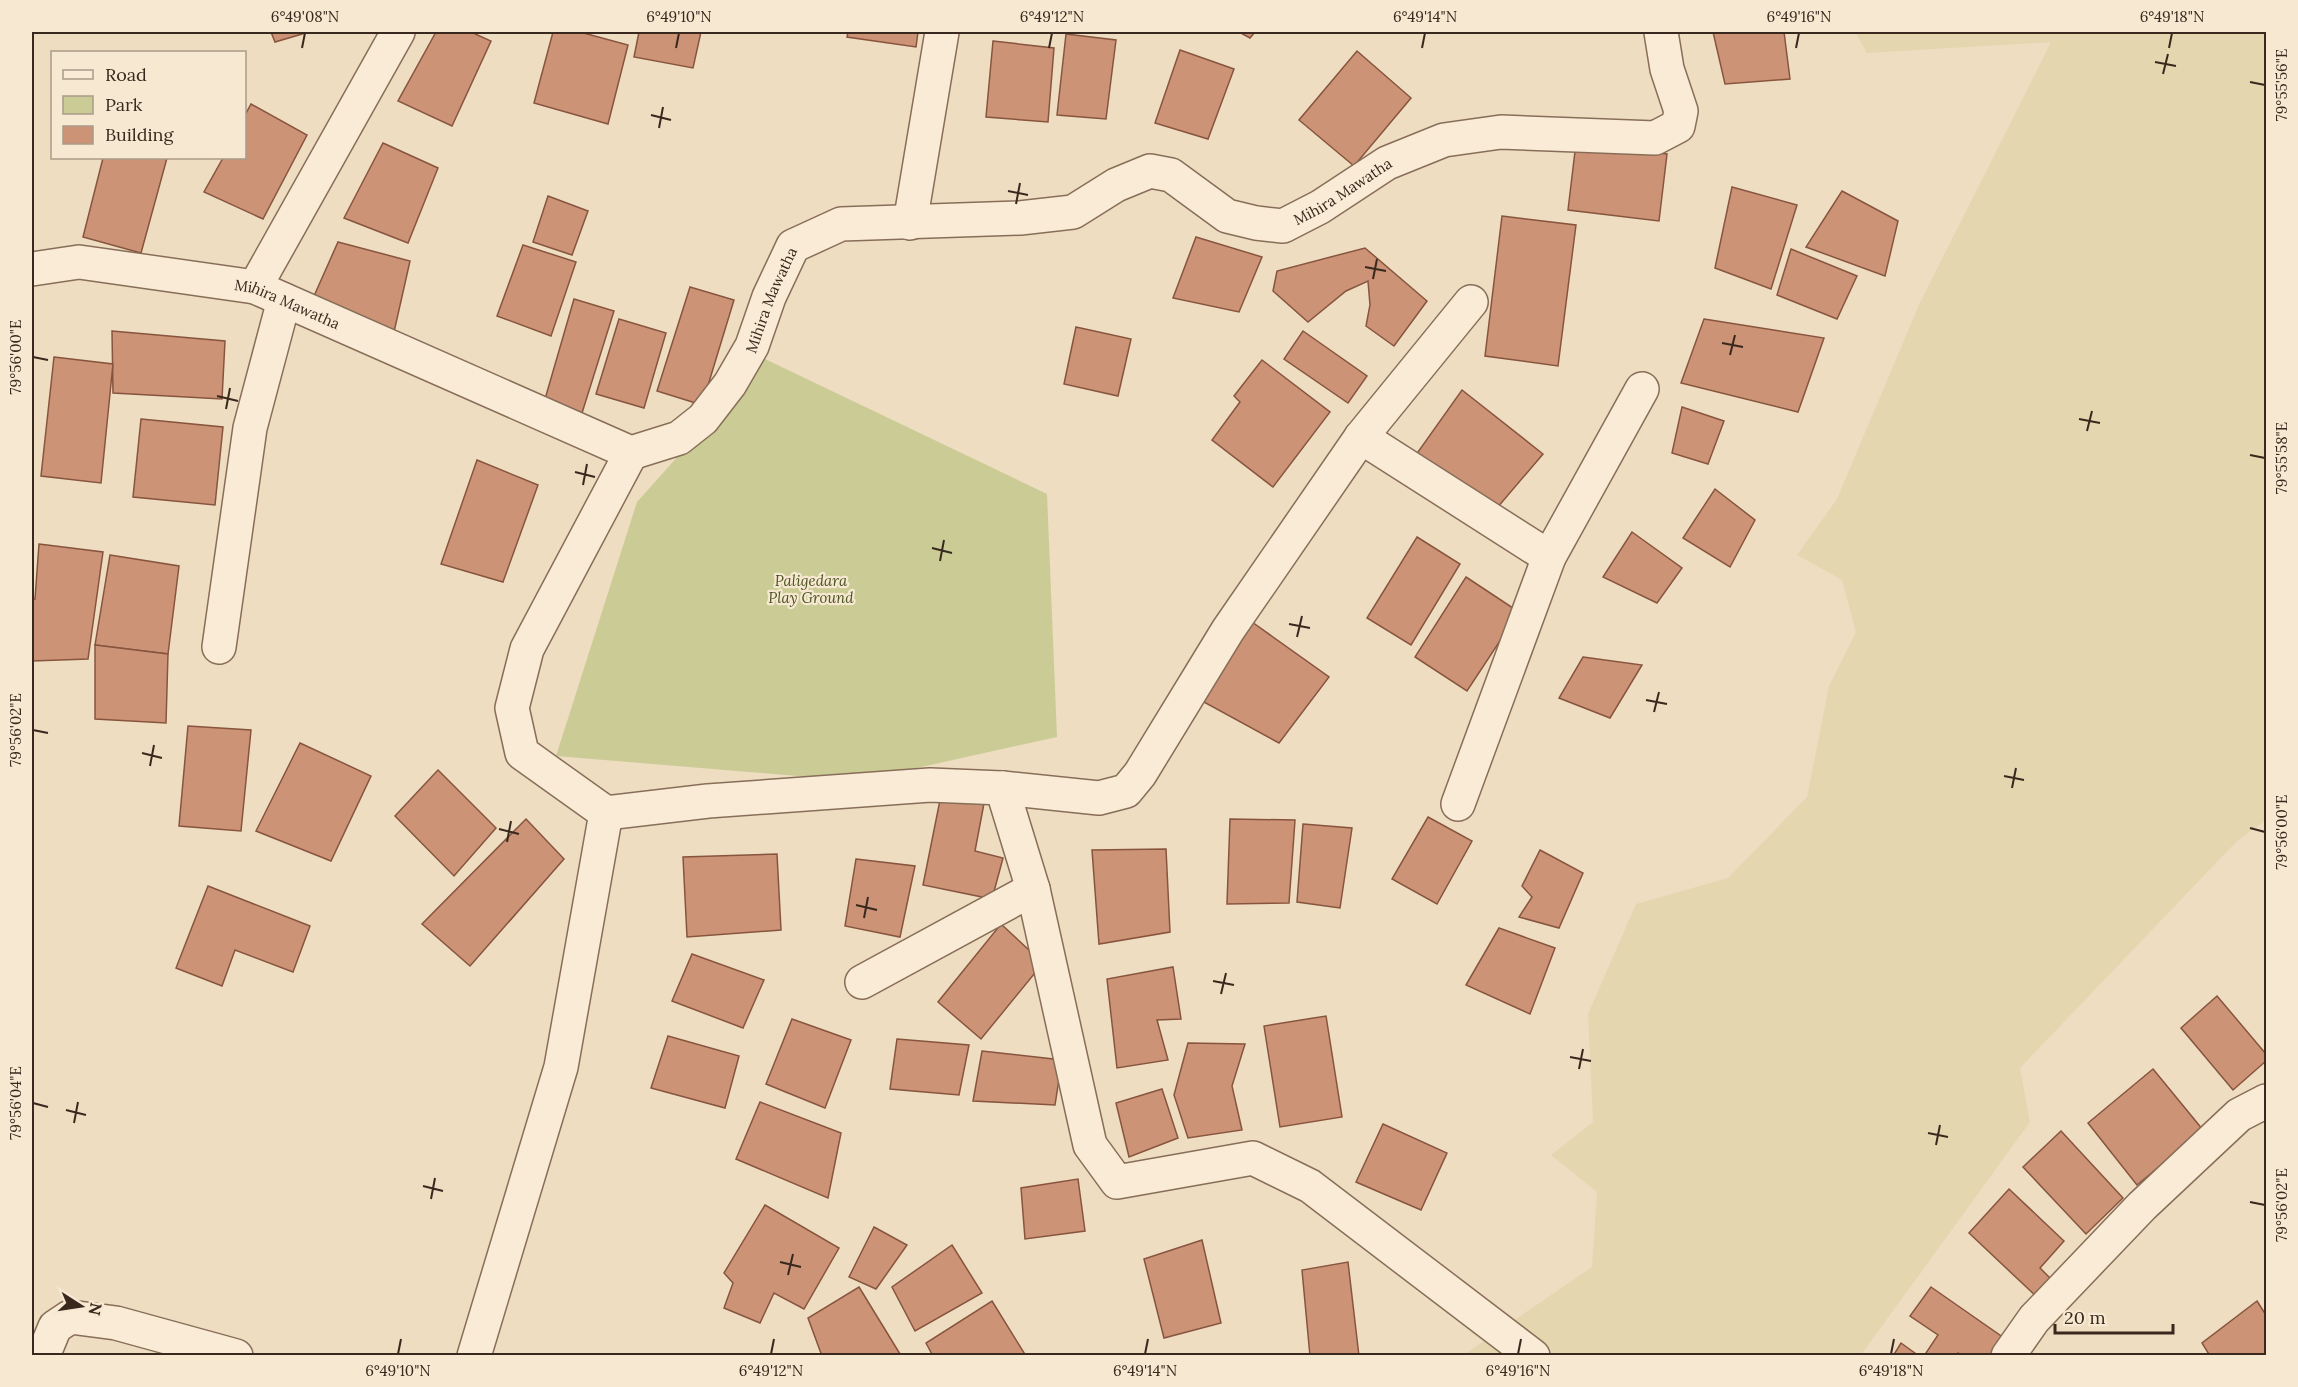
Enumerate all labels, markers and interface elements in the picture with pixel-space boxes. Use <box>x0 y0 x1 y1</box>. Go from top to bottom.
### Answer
text: 6°49'08"N <box>271 7 339 26</box>
text: 6°49'10"N <box>646 7 712 26</box>
text: 6°49'12"N <box>1020 7 1084 26</box>
text: 6°49'14"N <box>1393 7 1457 26</box>
text: 6°49'16"N <box>1767 7 1831 26</box>
text: 6°49'18"N <box>2140 7 2204 26</box>
text: 79°55'56"E <box>2272 49 2291 121</box>
legend <box>51 51 246 159</box>
text: Road <box>105 63 147 86</box>
text: Park <box>105 93 143 116</box>
text: Building <box>105 123 175 146</box>
street label: Mihira Mawatha <box>1290 153 1395 229</box>
street label: Mihira Mawatha <box>741 244 801 355</box>
street label: Mihira Mawatha <box>233 275 343 333</box>
text: 79°56'00"E <box>6 320 25 394</box>
text: 79°55'58"E <box>2272 422 2291 494</box>
park label: Paligedara Play Ground <box>768 571 854 607</box>
text: 79°56'02"E <box>6 693 25 767</box>
text: 79°56'00"E <box>2272 795 2291 869</box>
text: 79°56'04"E <box>6 1066 25 1140</box>
text: 79°56'02"E <box>2272 1168 2291 1242</box>
north arrow <box>51 1276 111 1336</box>
scale bar <box>2055 1297 2174 1335</box>
text: N <box>85 1301 107 1317</box>
text: 20 m <box>2064 1306 2106 1329</box>
text: 6°49'10"N <box>365 1361 431 1380</box>
text: 6°49'12"N <box>739 1361 803 1380</box>
text: 6°49'14"N <box>1113 1361 1177 1380</box>
text: 6°49'16"N <box>1486 1361 1550 1380</box>
text: 6°49'18"N <box>1859 1361 1923 1380</box>

